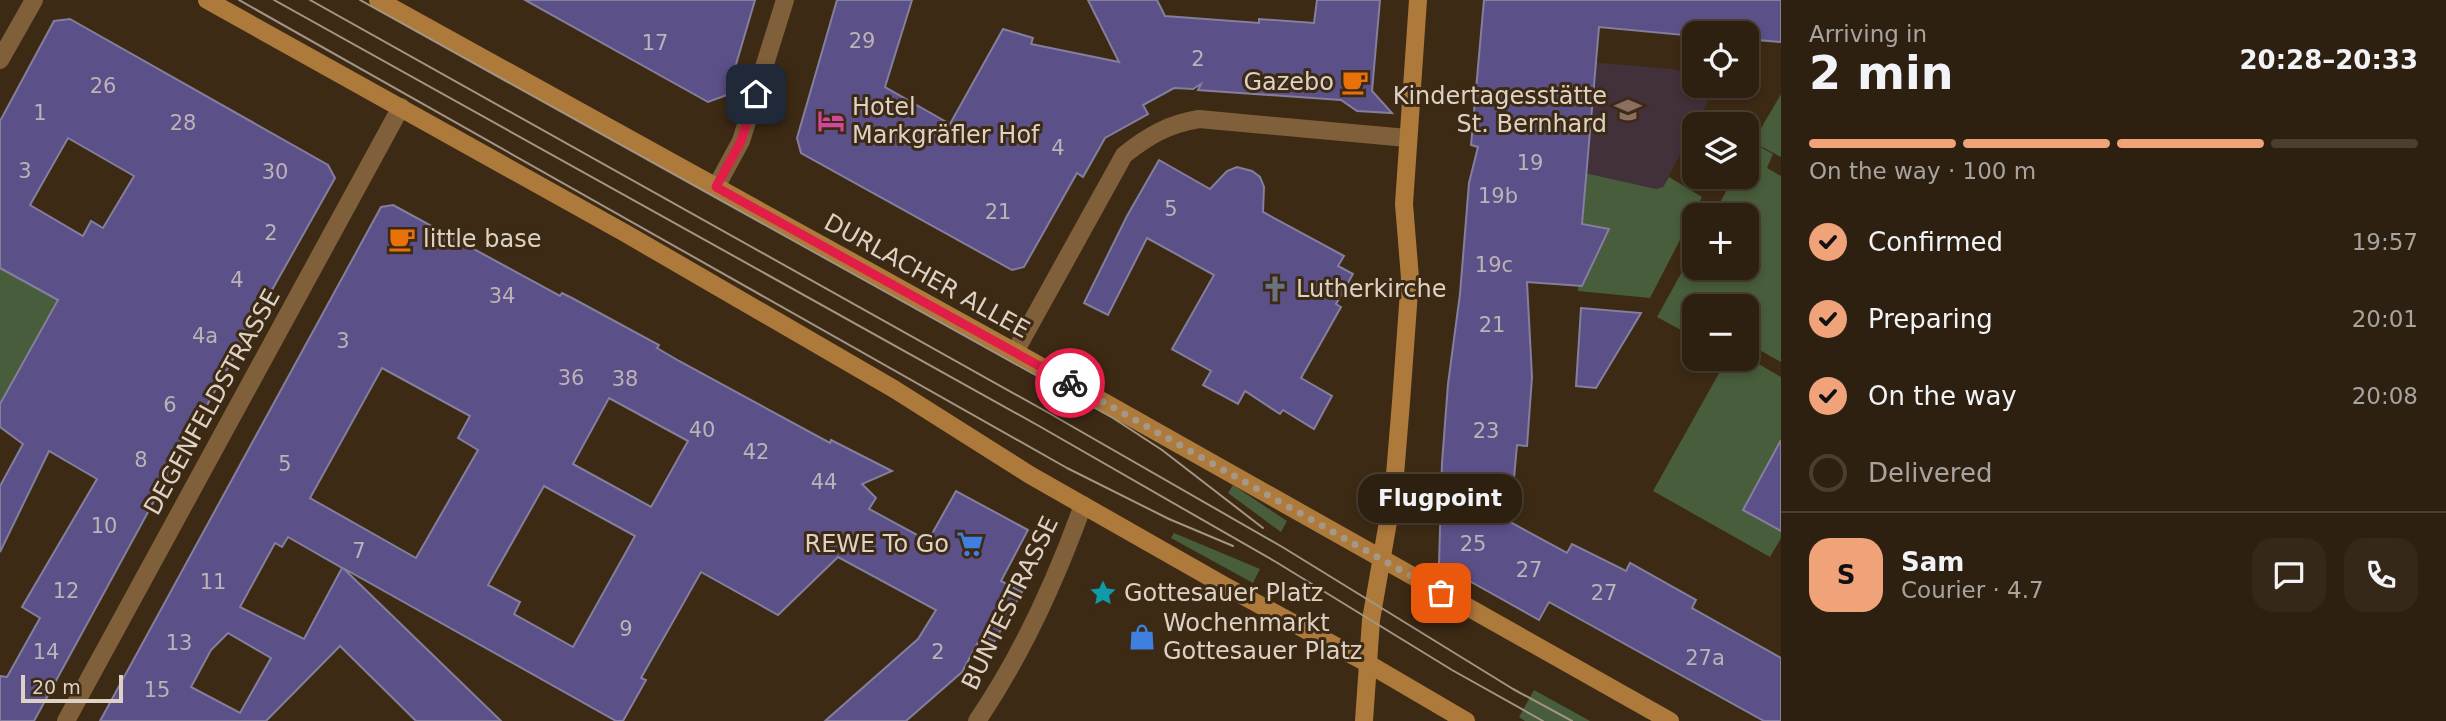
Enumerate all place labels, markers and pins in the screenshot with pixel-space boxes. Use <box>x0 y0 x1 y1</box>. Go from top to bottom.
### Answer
pin <box>726 64 786 124</box>
cafe icon: Gazebo <box>1340 67 1370 97</box>
place label: Gazebo <box>1243 68 1334 96</box>
place label: Kindertagesstätte St. Bernhard <box>1393 82 1607 138</box>
place label: Hotel Markgräfler Hof <box>852 93 1040 149</box>
school or university icon: Kindertagesstätte St. Bernhard <box>1613 95 1643 125</box>
hotel icon: Hotel Markgräfler Hof <box>816 106 846 136</box>
cafe icon: little base <box>387 224 417 254</box>
place label: little base <box>423 225 541 253</box>
church icon: Lutherkirche <box>1260 274 1290 304</box>
place label: Lutherkirche <box>1296 275 1447 303</box>
callout: Flugpoint <box>1359 474 1523 523</box>
supermarket icon: REWE To Go <box>955 529 985 559</box>
place label: REWE To Go <box>804 530 949 558</box>
pin <box>1411 563 1471 623</box>
place icon: Gottesauer Platz <box>1088 578 1118 608</box>
place label: Gottesauer Platz <box>1124 579 1323 607</box>
place label: Wochenmarkt Gottesauer Platz <box>1163 609 1362 665</box>
shop icon: Wochenmarkt Gottesauer Platz <box>1127 622 1157 652</box>

